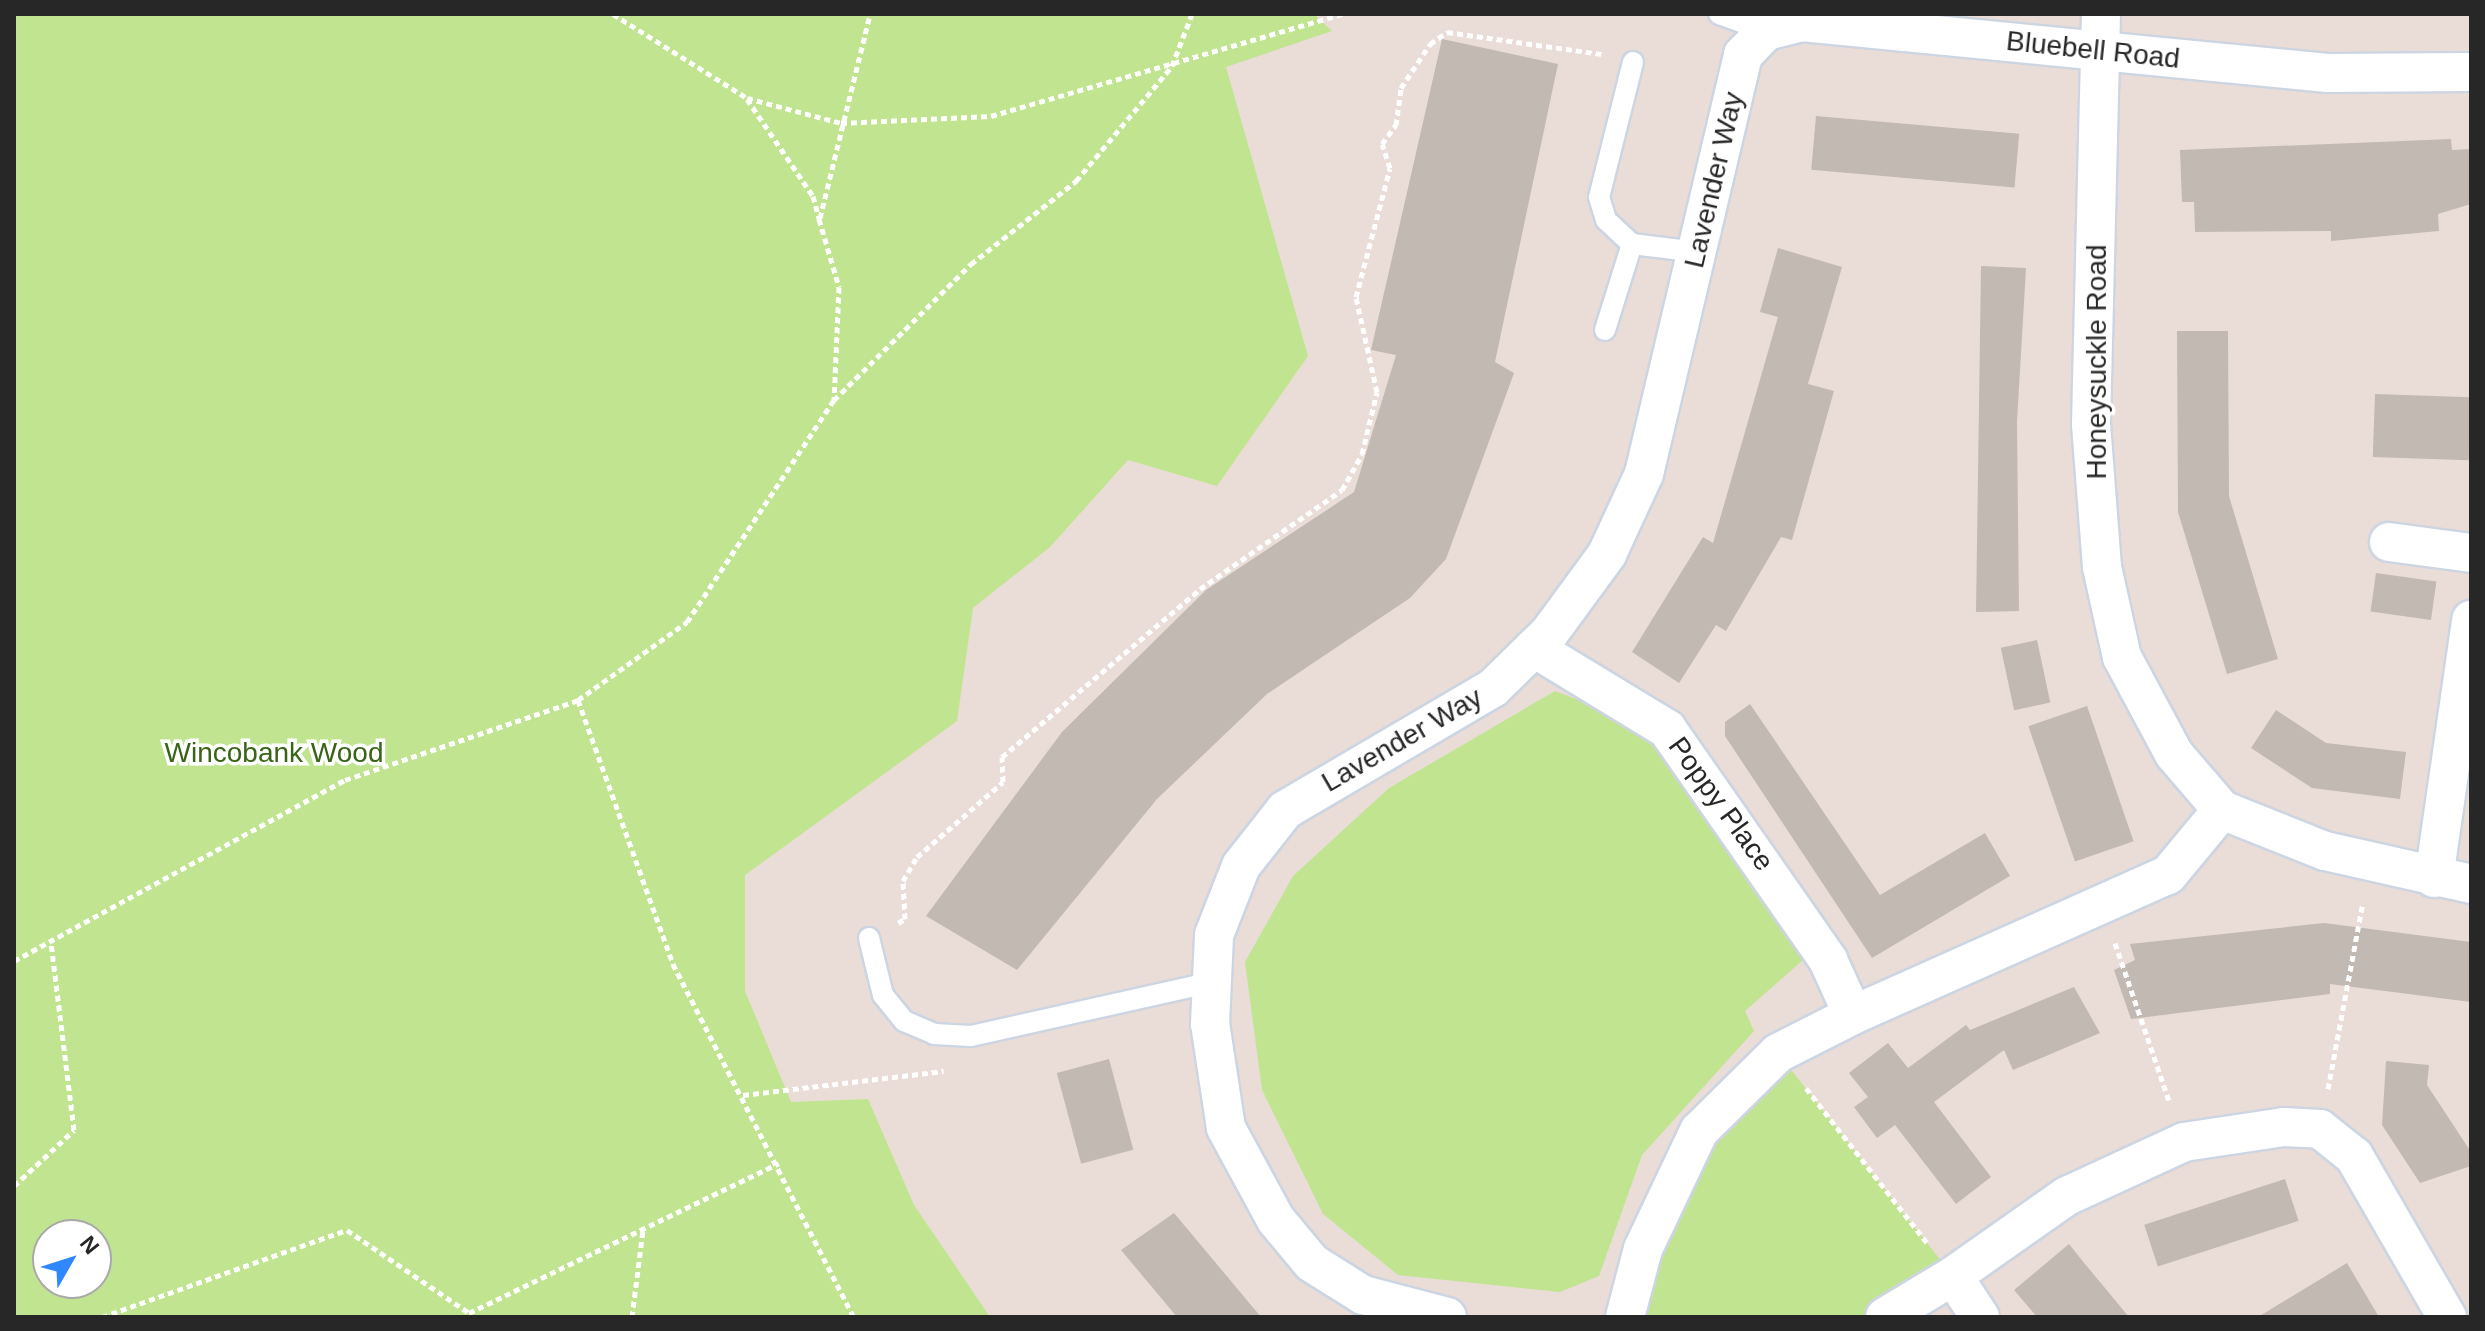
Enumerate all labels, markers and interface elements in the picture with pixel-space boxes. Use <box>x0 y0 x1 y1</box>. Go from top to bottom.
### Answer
street label: Bluebell Road <box>2005 24 2181 76</box>
street label: Lavender Way <box>1677 89 1751 271</box>
street label: Honeysuckle Road <box>2080 244 2114 480</box>
street label: Lavender Way <box>1316 681 1488 799</box>
street label: Poppy Place <box>1661 731 1781 877</box>
park label: Wincobank Wood <box>165 736 383 770</box>
north arrow <box>32 1219 112 1299</box>
text: N <box>75 1231 104 1259</box>

